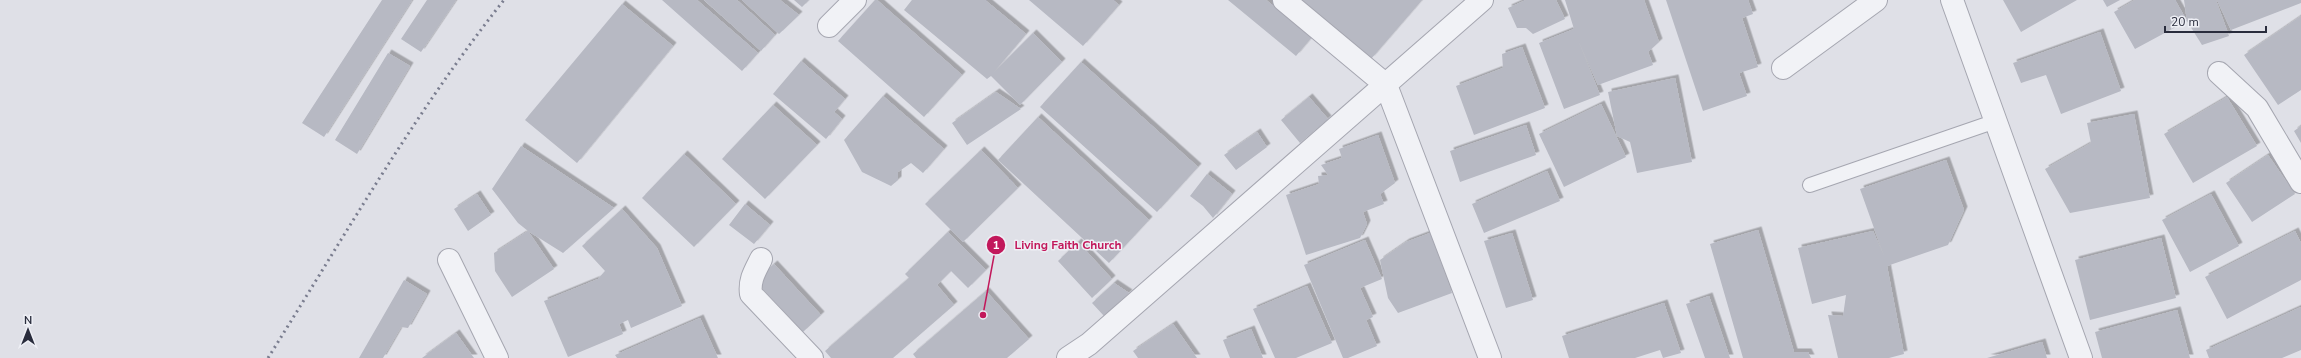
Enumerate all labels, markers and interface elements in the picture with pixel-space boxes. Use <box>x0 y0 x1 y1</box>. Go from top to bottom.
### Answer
scale bar <box>2165 8 2266 34</box>
text: 20 m <box>2171 14 2199 30</box>
callout: Living Faith Church <box>986 233 1129 257</box>
text: 1 <box>992 237 1000 253</box>
text: Living Faith Church <box>1014 237 1122 253</box>
north arrow <box>8 310 48 350</box>
text: N <box>24 313 32 328</box>

